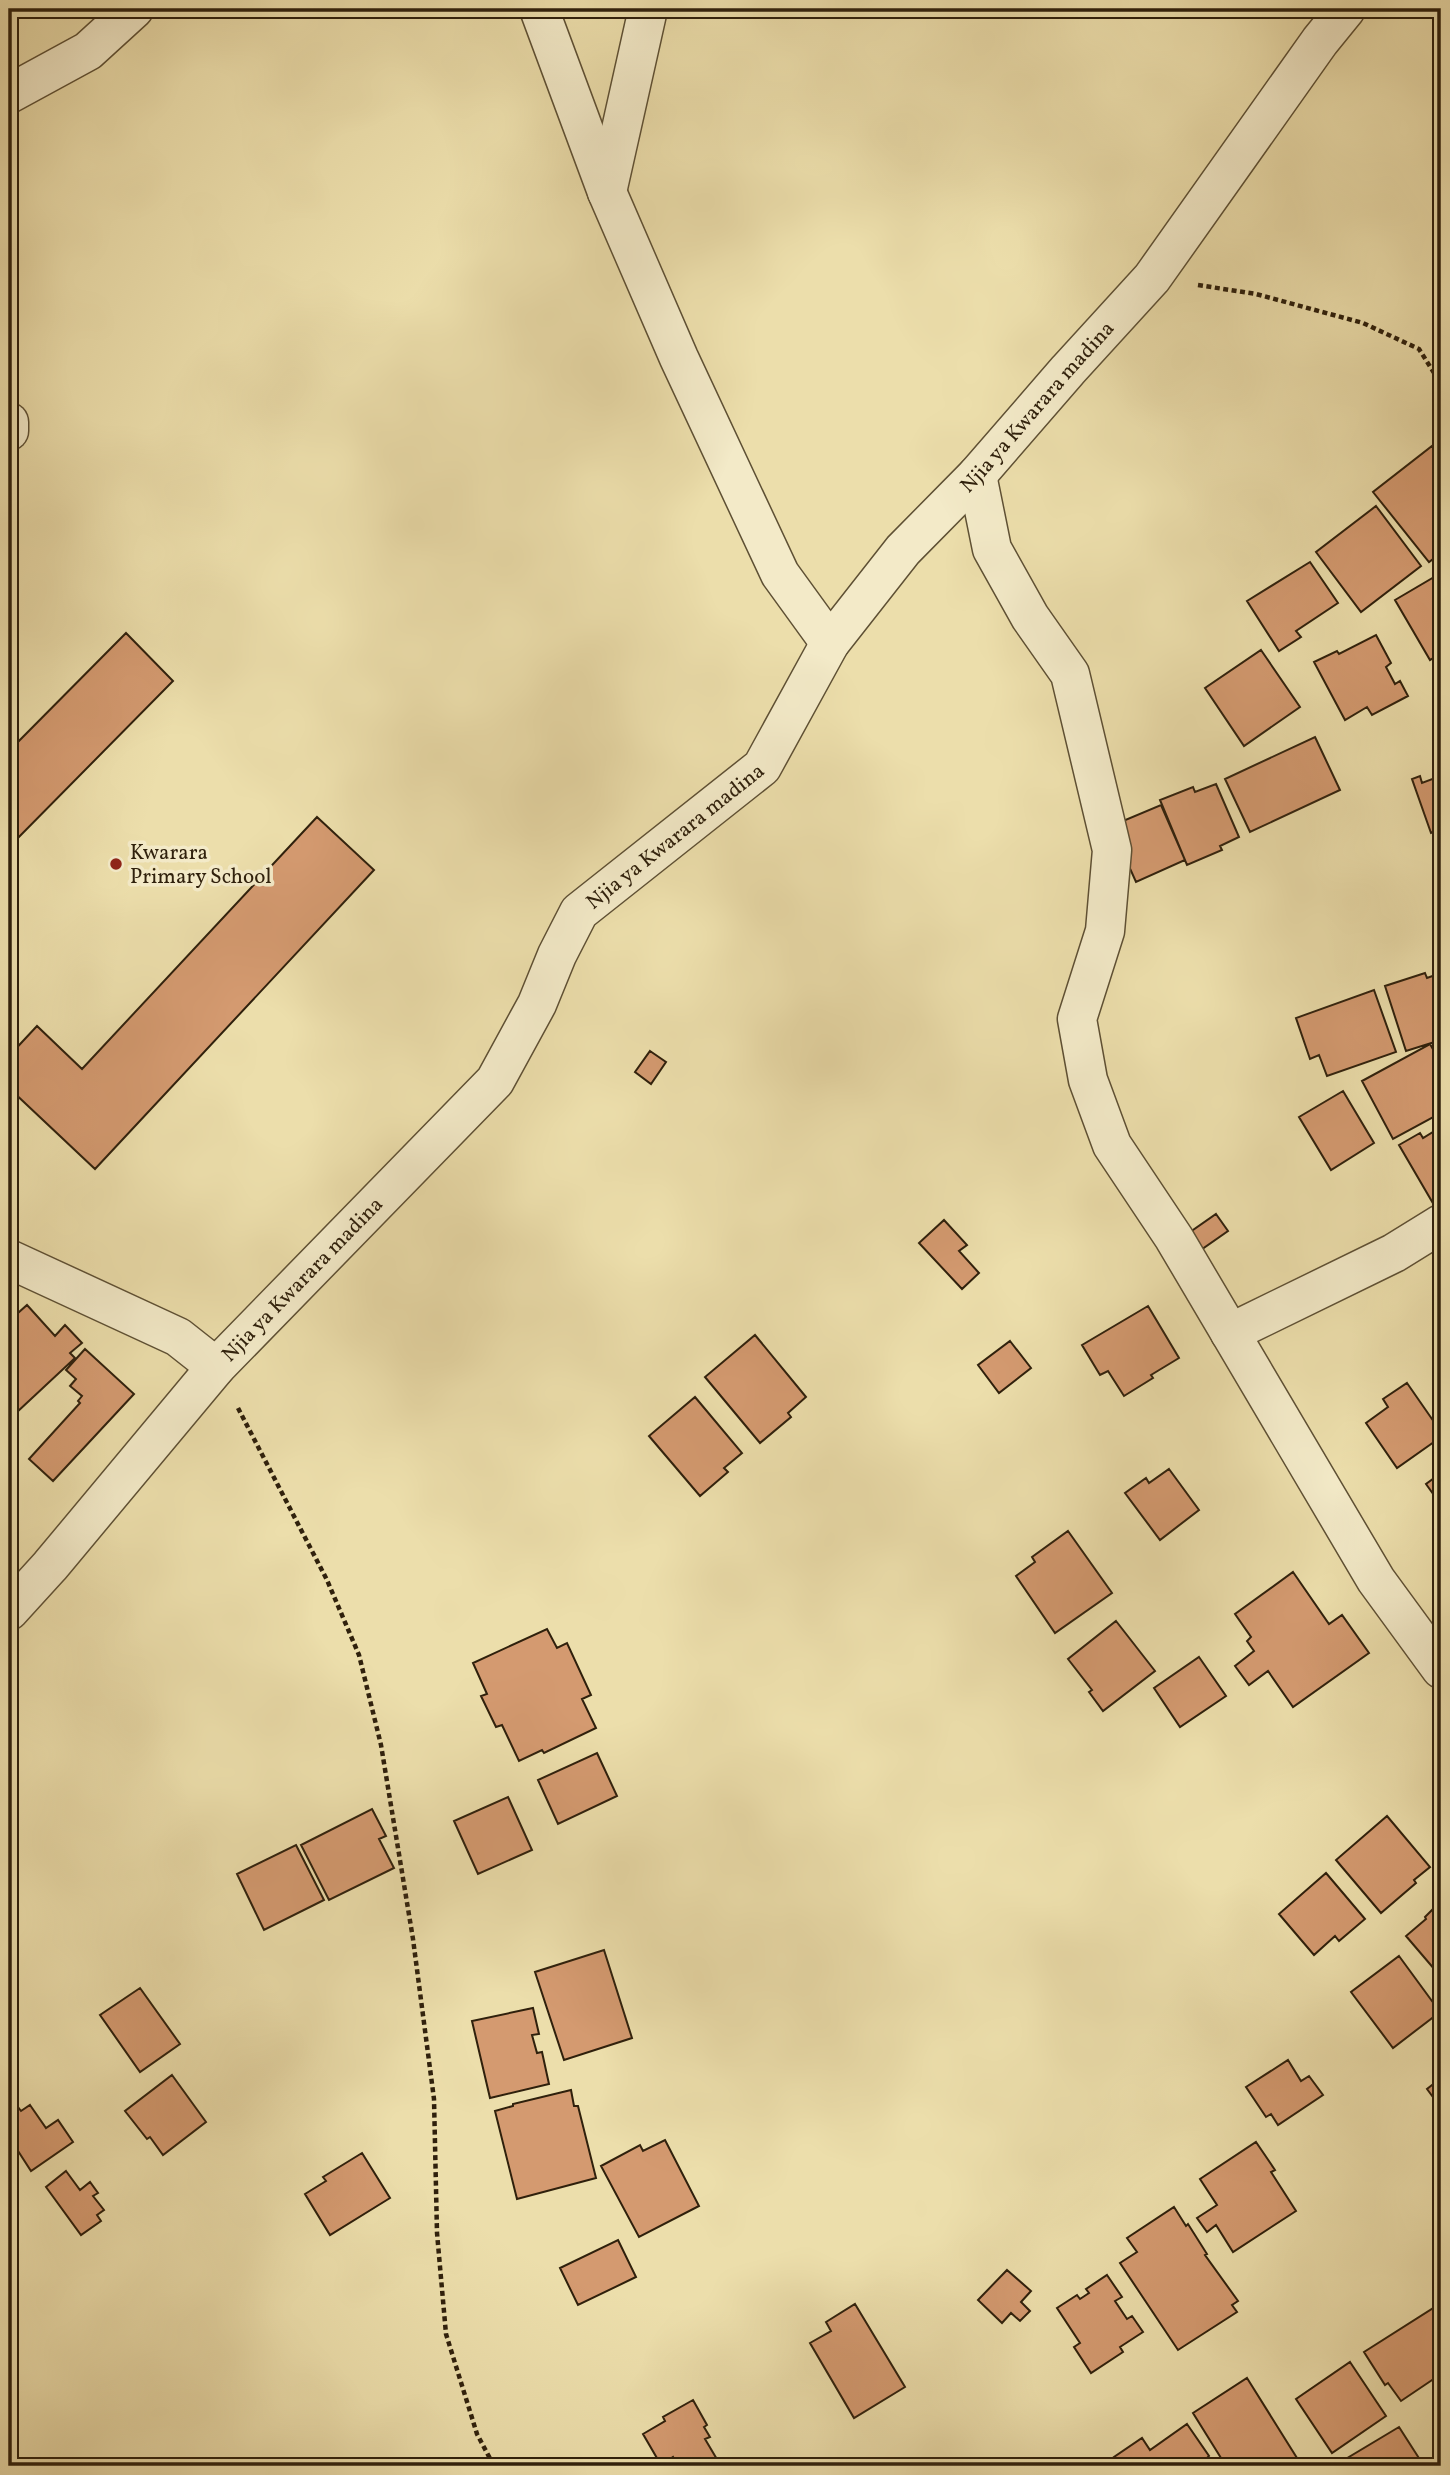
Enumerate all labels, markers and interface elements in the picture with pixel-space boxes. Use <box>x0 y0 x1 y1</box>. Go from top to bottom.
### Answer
street label: Njia ya Kwarara madina <box>954 315 1122 500</box>
street label: Njia ya Kwarara madina <box>581 757 771 917</box>
place label: Kwarara Primary School <box>130 839 271 892</box>
marker: Kwarara Primary School <box>108 856 124 872</box>
street label: Njia ya Kwarara madina <box>216 1191 390 1369</box>

